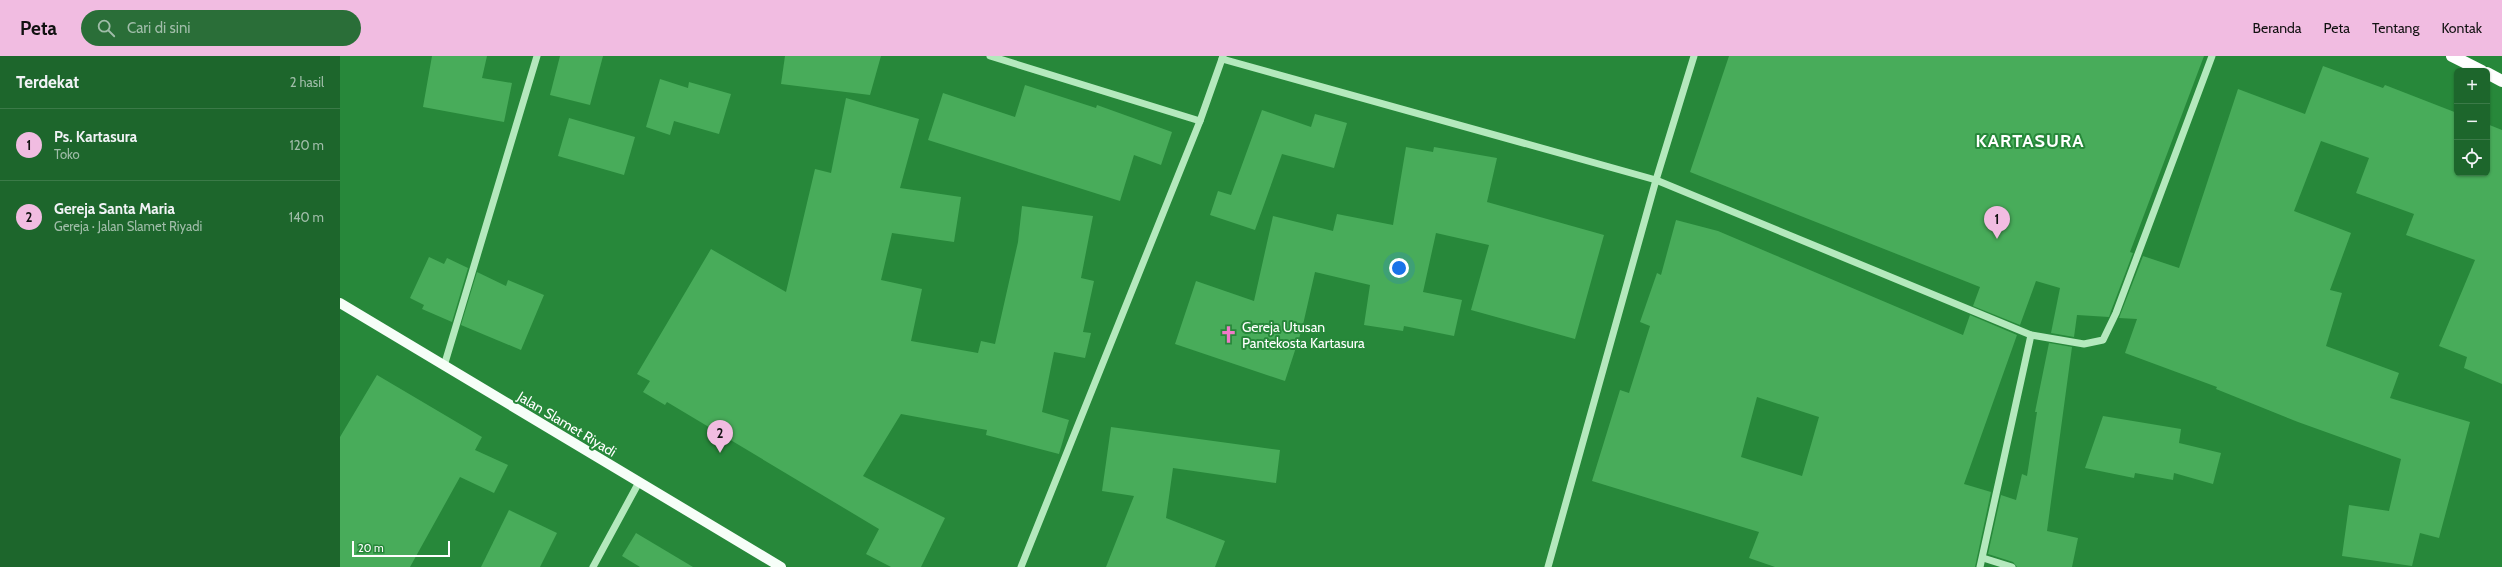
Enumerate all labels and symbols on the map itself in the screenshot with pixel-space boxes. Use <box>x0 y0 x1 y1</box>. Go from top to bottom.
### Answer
district label: KARTASURA <box>1976 130 2084 152</box>
pin: 1 <box>1984 206 2010 239</box>
your location <box>1389 258 1409 278</box>
place label: Gereja Utusan Pantekosta Kartasura <box>1242 318 1365 352</box>
church icon: Gereja Utusan Pantekosta Kartasura <box>1219 325 1239 345</box>
street label: Jalan Slamet Riyadi <box>513 387 620 461</box>
pin: 2 <box>707 420 733 453</box>
scale bar <box>352 539 450 558</box>

